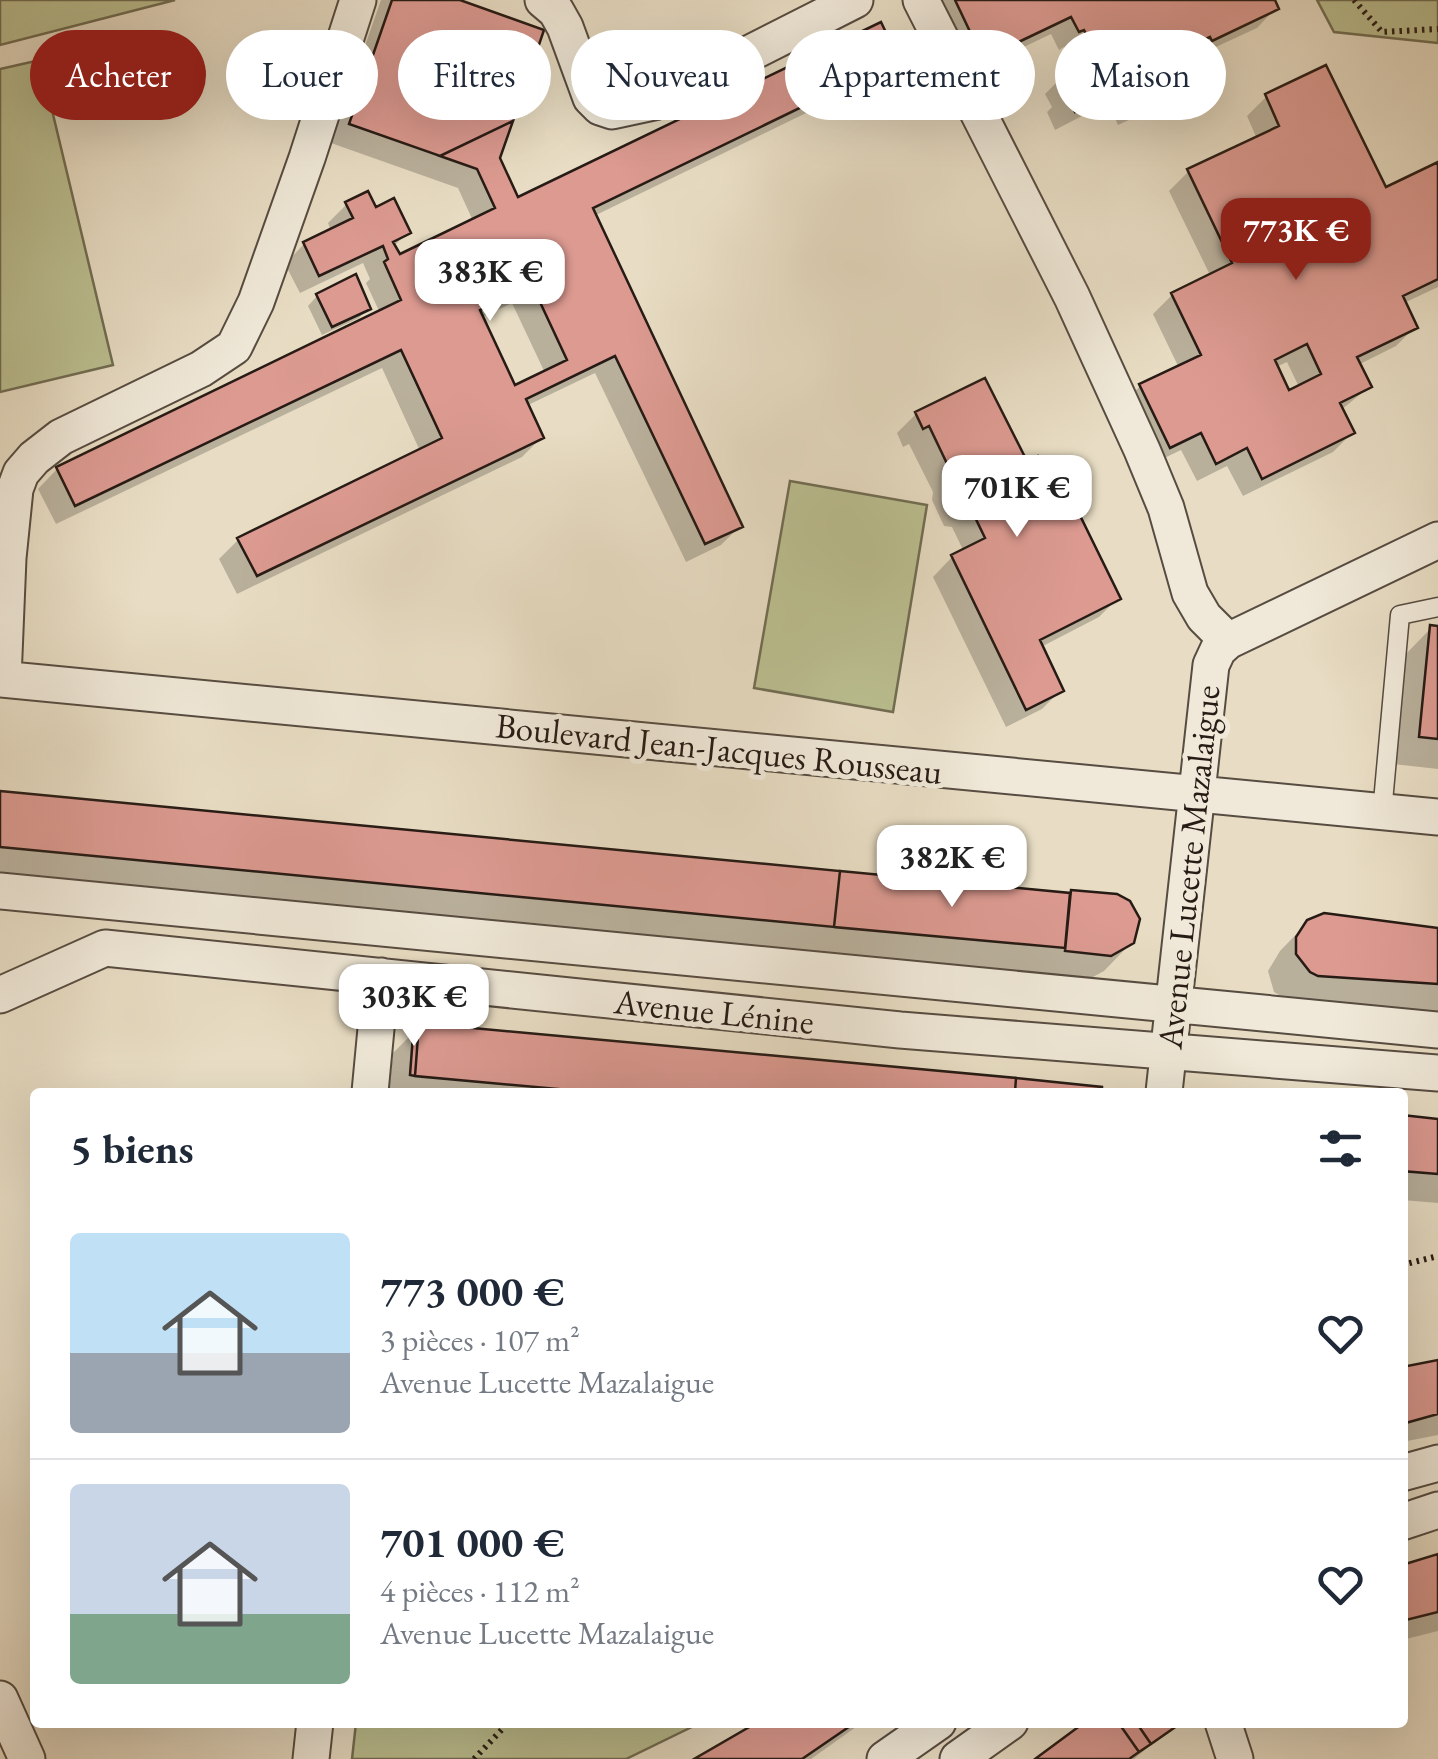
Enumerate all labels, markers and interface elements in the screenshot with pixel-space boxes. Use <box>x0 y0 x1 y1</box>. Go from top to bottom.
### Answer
chip: Acheter <box>30 30 206 120</box>
chip: Louer <box>226 30 378 120</box>
chip: Filtres <box>398 30 551 120</box>
chip: Nouveau <box>571 30 765 120</box>
chip: Appartement <box>785 30 1035 120</box>
chip: Maison <box>1055 30 1226 120</box>
pin: 773K € <box>1215 198 1377 283</box>
text: 773K € <box>1243 209 1349 251</box>
pin: 383K € <box>409 239 571 324</box>
text: 383K € <box>437 250 543 292</box>
pin: 701K € <box>936 455 1098 540</box>
text: 701K € <box>964 466 1070 508</box>
street label: Avenue Lucette Mazalaigue <box>1146 683 1229 1052</box>
street label: Boulevard Jean-Jacques Rousseau <box>494 702 945 794</box>
pin: 382K € <box>871 825 1033 910</box>
text: 382K € <box>899 836 1005 878</box>
pin: 303K € <box>333 964 495 1049</box>
text: 303K € <box>361 975 467 1017</box>
street label: Avenue Lénine <box>611 978 816 1044</box>
text: 5 biens <box>70 1121 194 1176</box>
icon: filters <box>1313 1121 1368 1176</box>
text: 773 000 € <box>380 1264 564 1319</box>
icon: home <box>150 1273 270 1393</box>
icon: heart <box>1313 1306 1368 1361</box>
text: 3 pièces · 107 m² <box>380 1319 580 1361</box>
text: Avenue Lucette Mazalaigue <box>380 1361 714 1403</box>
text: 701 000 € <box>380 1515 564 1570</box>
icon: home <box>150 1524 270 1644</box>
icon: heart <box>1313 1557 1368 1612</box>
text: 4 pièces · 112 m² <box>380 1570 580 1612</box>
text: Avenue Lucette Mazalaigue <box>380 1612 714 1654</box>

